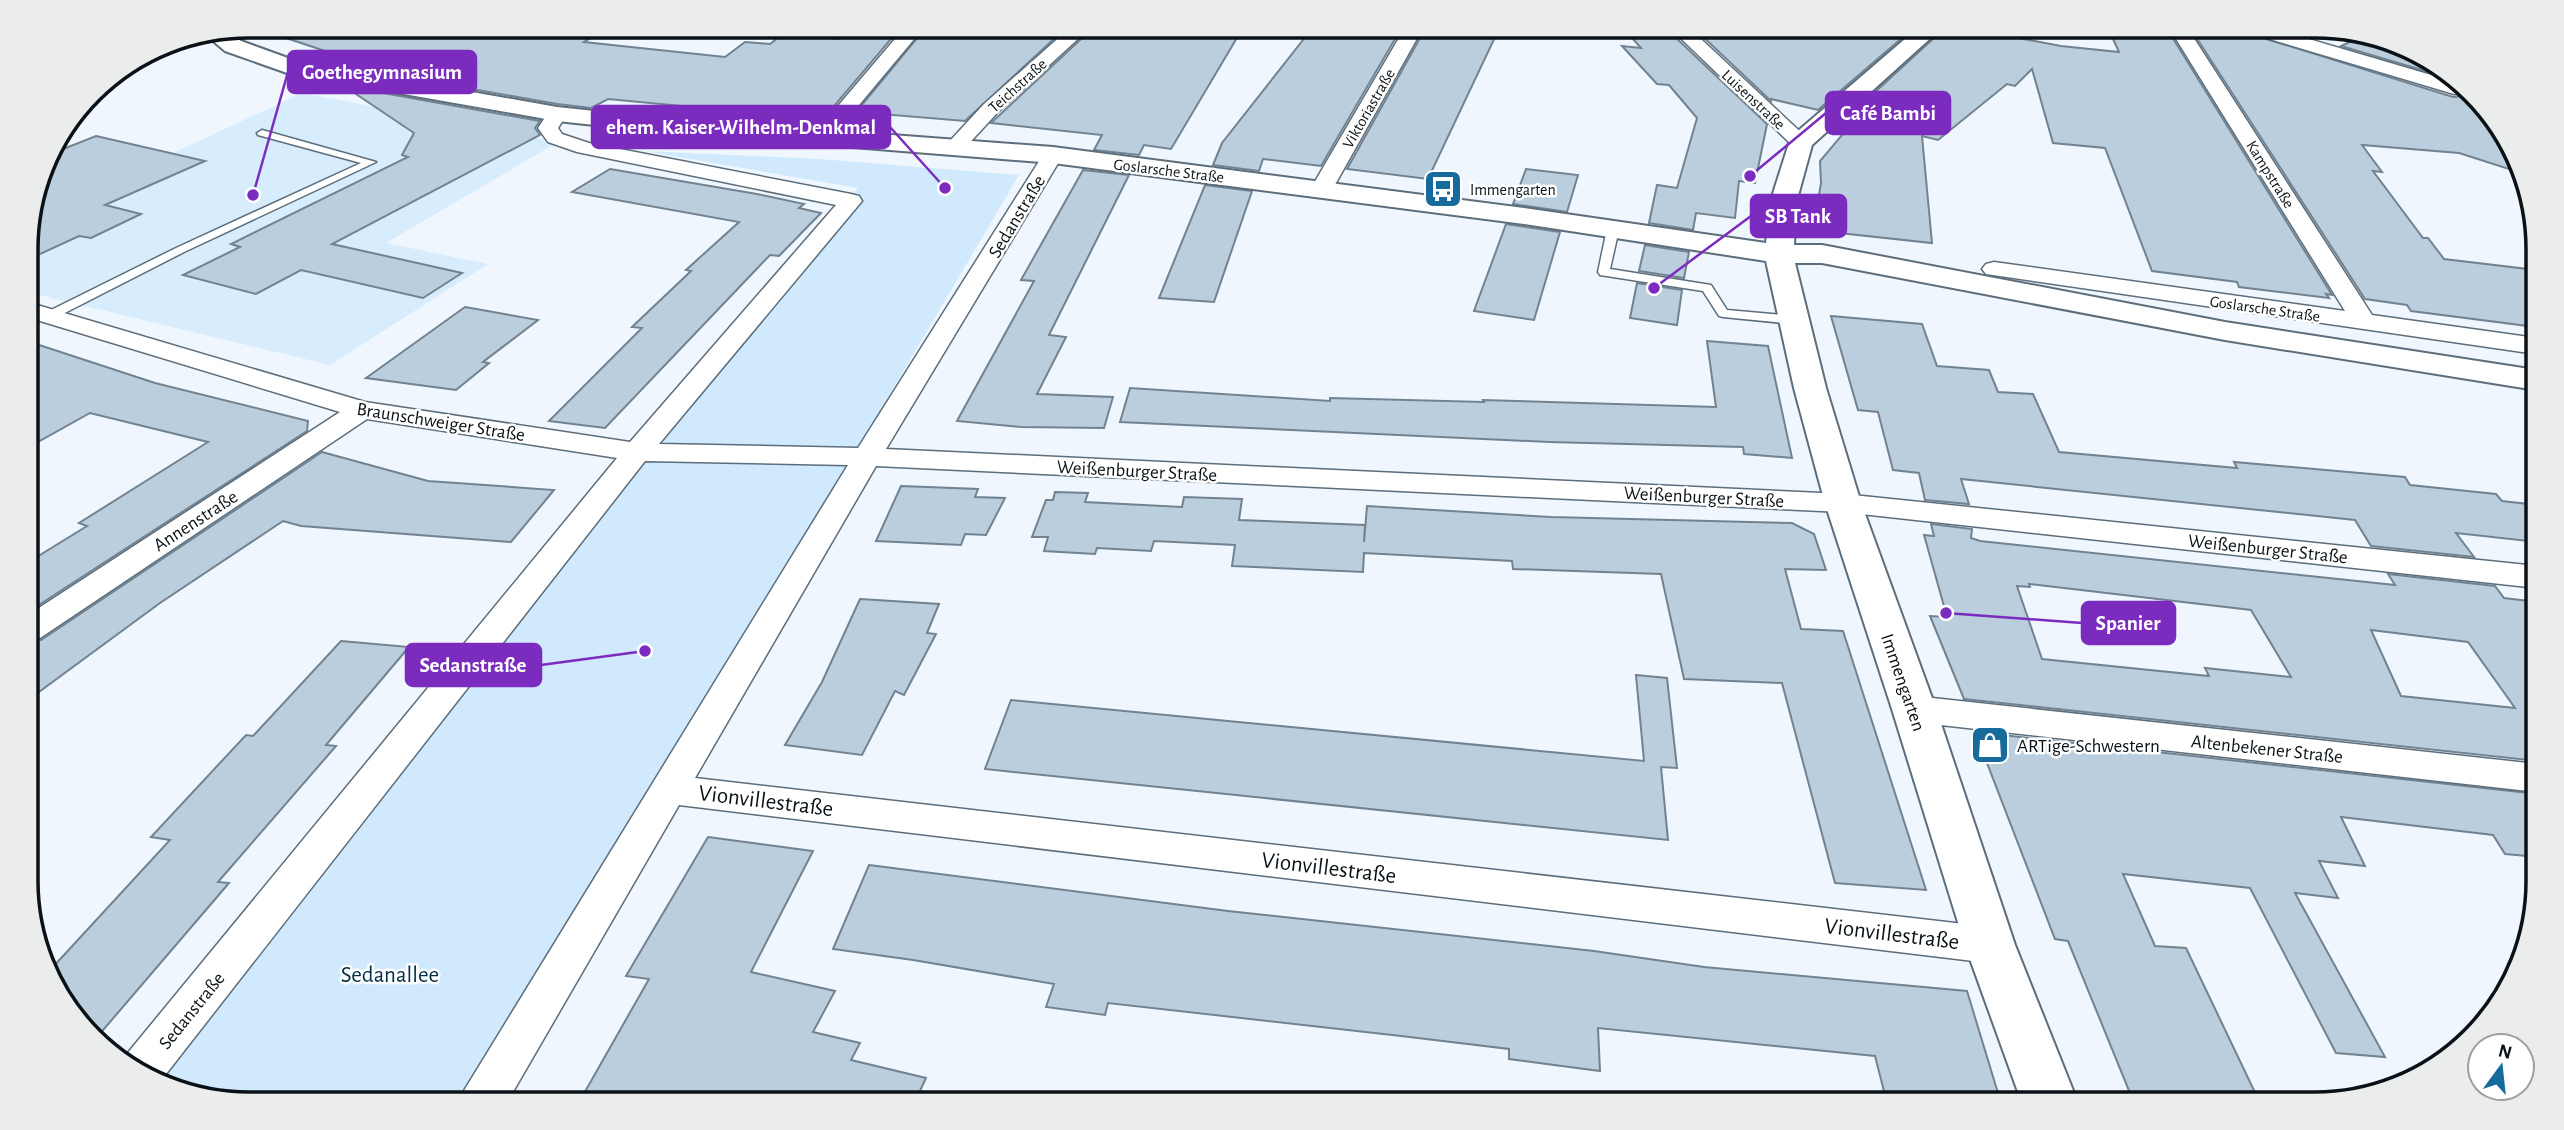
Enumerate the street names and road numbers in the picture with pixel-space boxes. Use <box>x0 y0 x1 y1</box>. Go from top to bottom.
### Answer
street label: Teichstraße <box>985 56 1050 116</box>
street label: Viktoriastraße <box>1340 66 1398 151</box>
street label: Luisenstraße <box>1719 67 1788 133</box>
street label: Kampstraße <box>2243 138 2297 211</box>
street label: Goslarsche Straße <box>1113 156 1225 186</box>
street label: Sedanstraße <box>985 172 1049 261</box>
street label: Goslarsche Straße <box>2209 293 2321 325</box>
street label: Braunschweiger Straße <box>355 400 526 445</box>
street label: Weißenburger Straße <box>1056 458 1218 485</box>
street label: Weißenburger Straße <box>1623 484 1785 511</box>
street label: Annenstraße <box>150 487 241 555</box>
street label: Weißenburger Straße <box>2187 532 2349 567</box>
street label: Immengarten <box>1877 631 1928 734</box>
street label: Altenbekener Straße <box>2190 732 2344 767</box>
street label: Vionvillestraße <box>697 782 834 821</box>
street label: Vionvillestraße <box>1260 849 1397 888</box>
street label: Vionvillestraße <box>1823 915 1960 954</box>
street label: Sedanstraße <box>156 969 229 1053</box>

